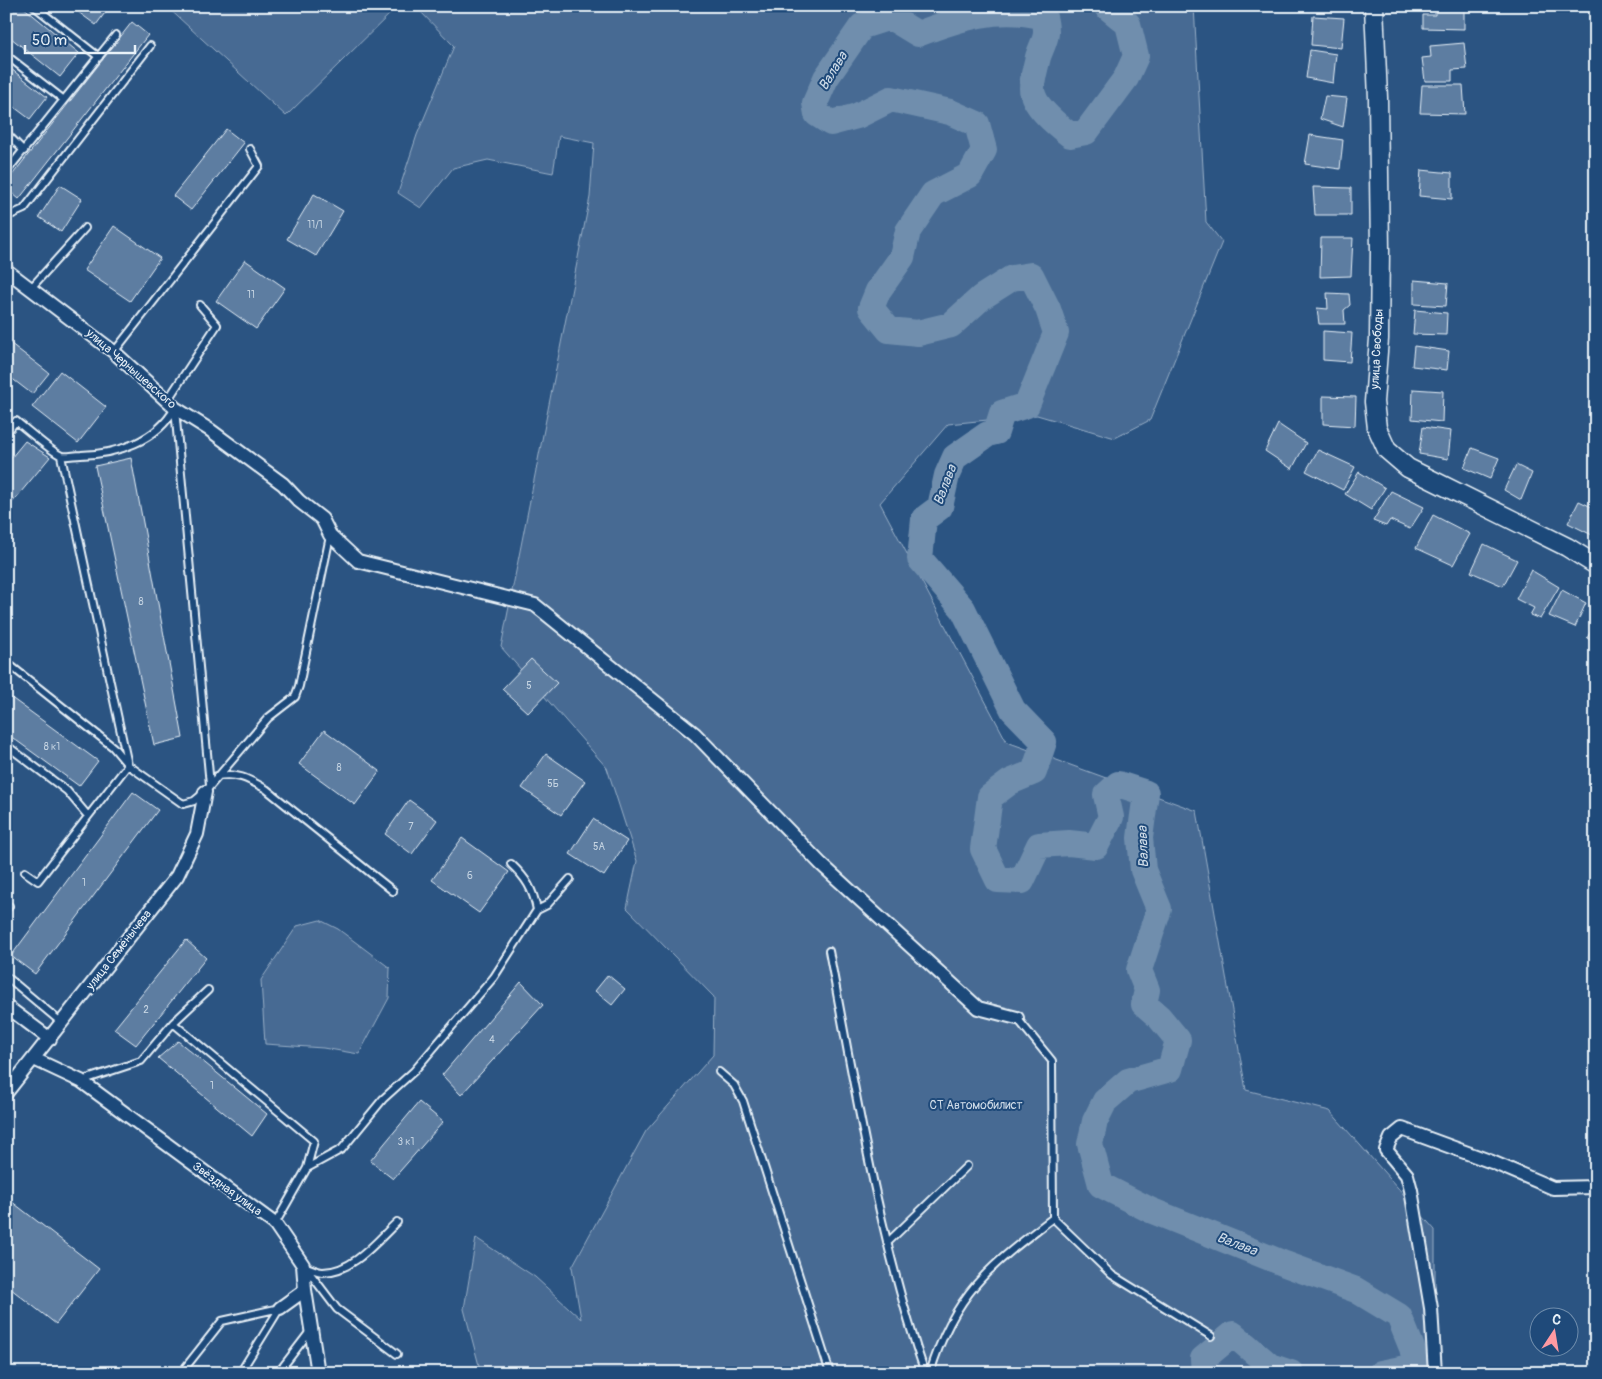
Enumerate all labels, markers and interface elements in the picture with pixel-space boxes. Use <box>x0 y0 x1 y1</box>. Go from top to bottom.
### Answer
scale bar <box>25 22 135 54</box>
text: 50 m <box>32 31 67 50</box>
water label: Валава <box>815 47 852 93</box>
house number: 11/1 <box>307 219 323 231</box>
house number: 11 <box>247 289 255 301</box>
street label: улица Свободы <box>1367 308 1387 391</box>
street label: улица Чернышевского <box>82 325 180 413</box>
water label: Валава <box>930 461 961 508</box>
house number: 8 <box>138 596 144 608</box>
house number: 5 <box>526 680 532 692</box>
house number: 8 к1 <box>44 741 60 753</box>
house number: 8 <box>336 762 342 774</box>
house number: 5Б <box>547 778 559 790</box>
house number: 7 <box>408 821 414 833</box>
water label: Валава <box>1134 824 1152 868</box>
house number: 5А <box>593 841 605 853</box>
house number: 6 <box>467 870 473 882</box>
house number: 1 <box>82 877 86 889</box>
street label: улица Семёнычева <box>83 907 155 994</box>
house number: 2 <box>143 1004 149 1016</box>
house number: 4 <box>489 1034 495 1046</box>
house number: 1 <box>210 1080 214 1092</box>
park label: СТ Автомобилист <box>930 1098 1022 1113</box>
house number: 3 к1 <box>398 1136 414 1148</box>
street label: Звёздная улица <box>189 1159 265 1219</box>
water label: Валава <box>1214 1229 1261 1260</box>
north arrow <box>1530 1306 1580 1356</box>
text: С <box>1551 1311 1563 1329</box>

